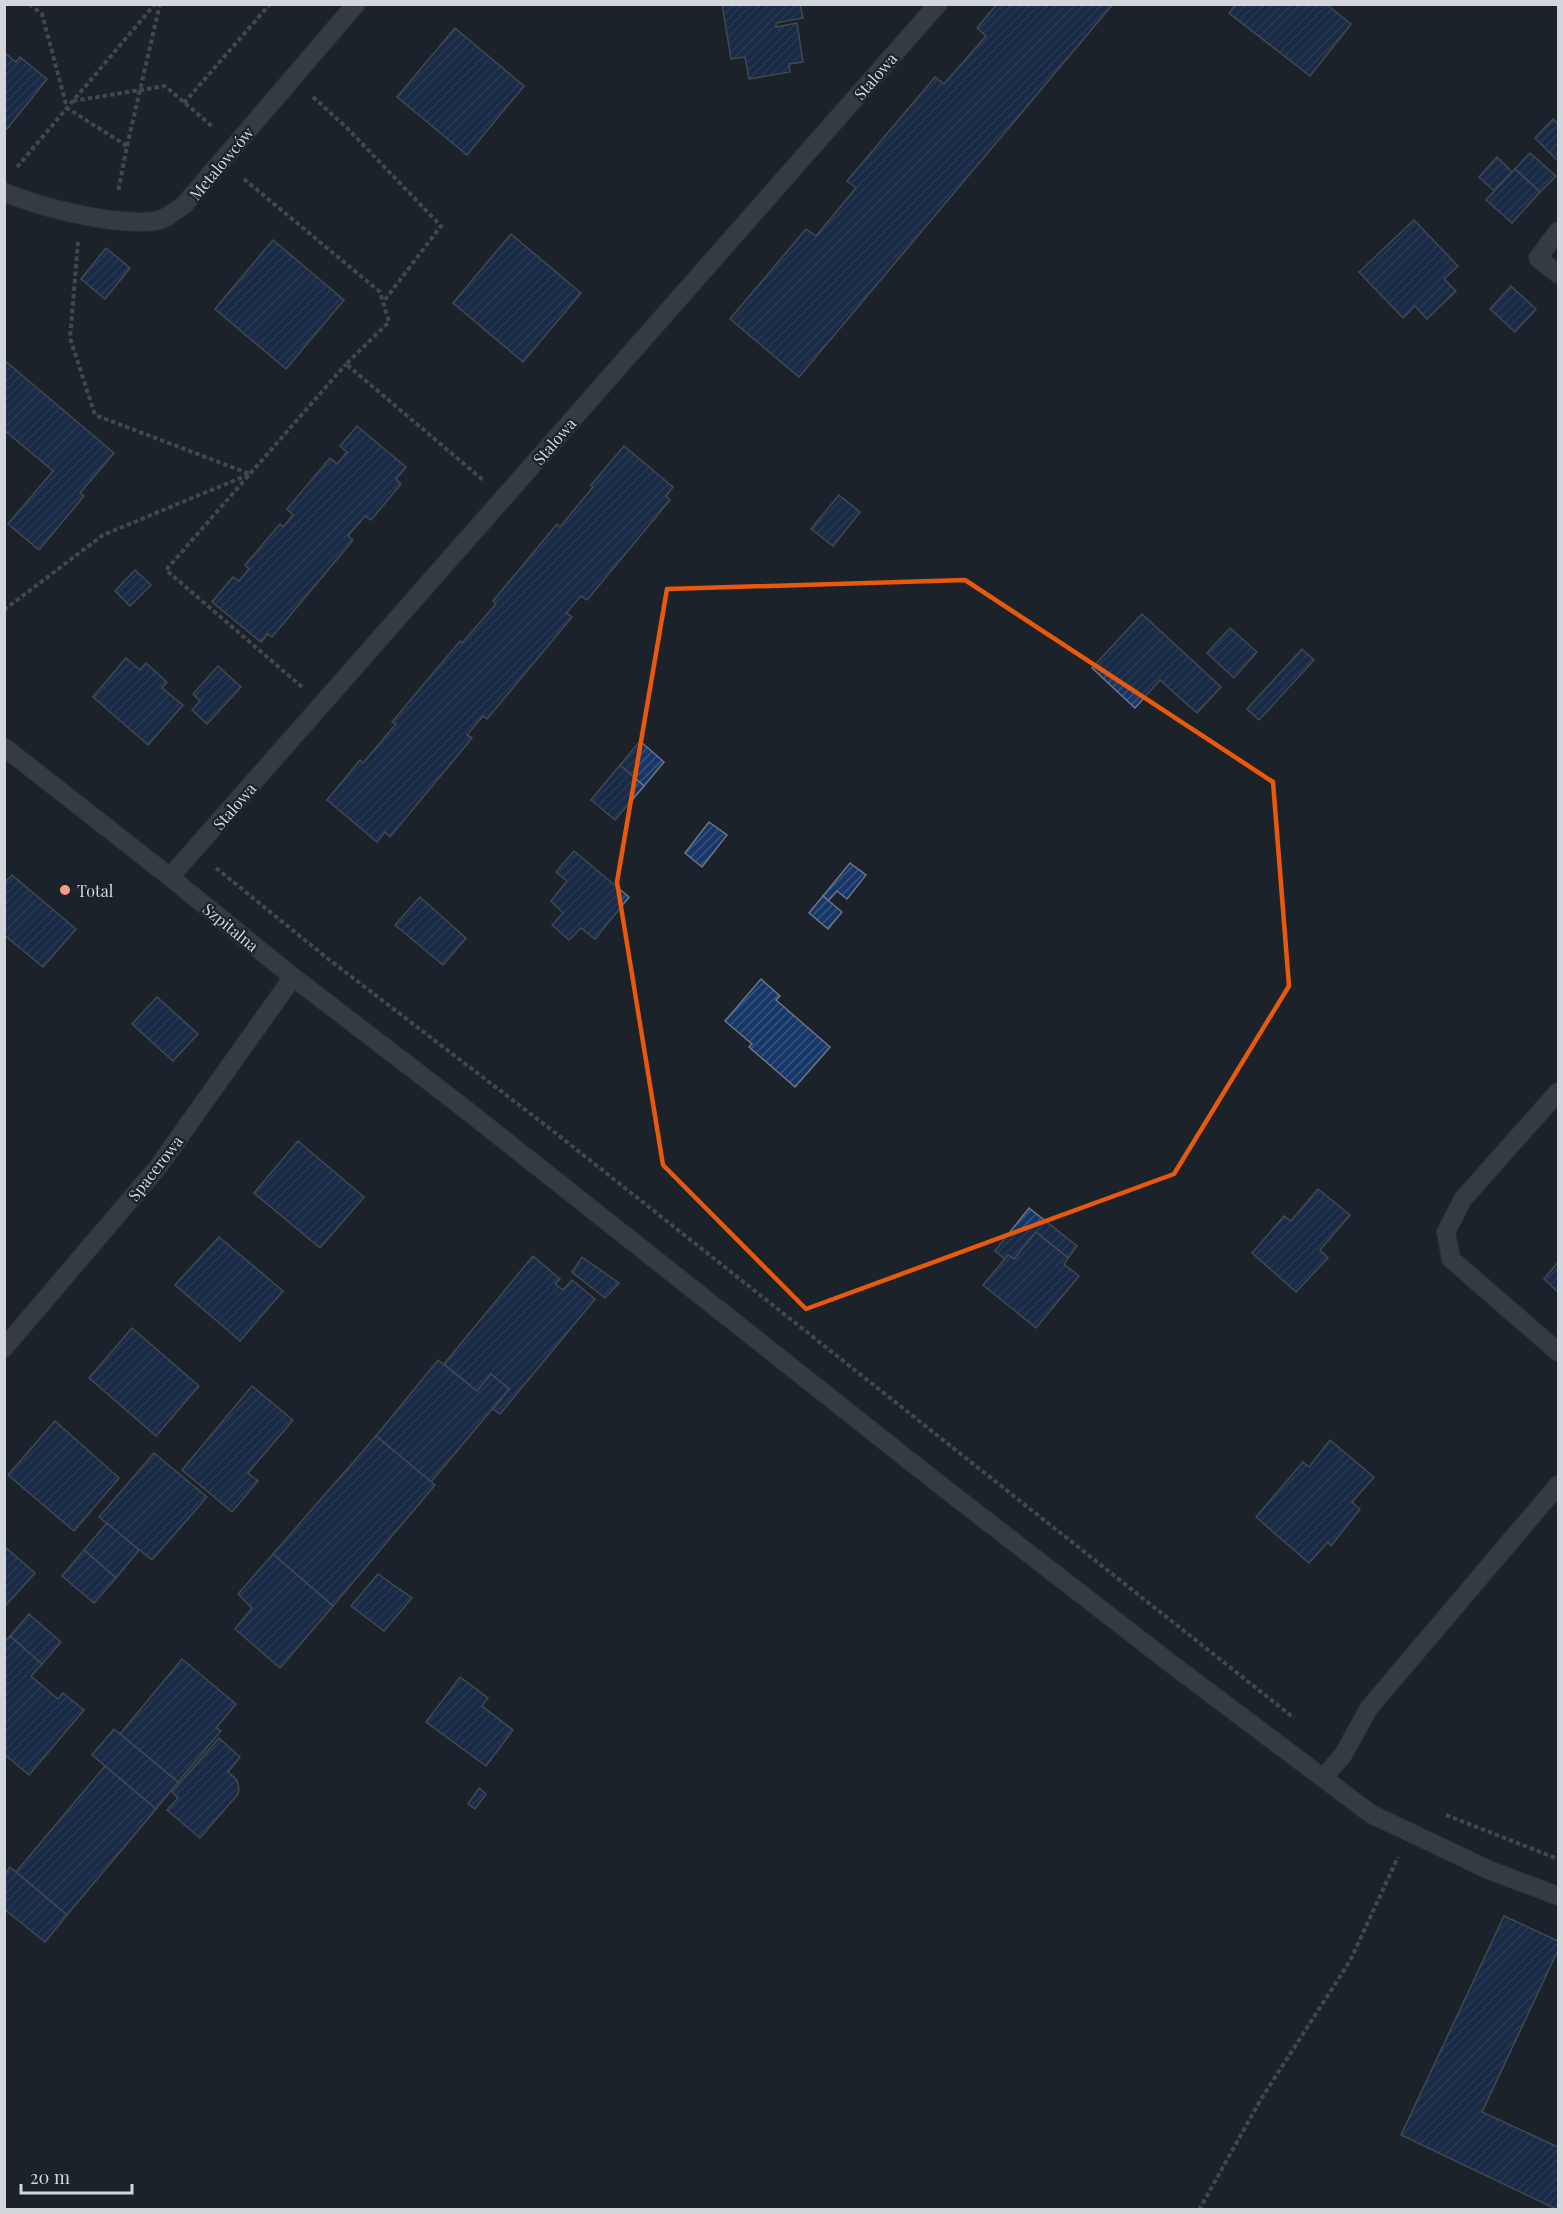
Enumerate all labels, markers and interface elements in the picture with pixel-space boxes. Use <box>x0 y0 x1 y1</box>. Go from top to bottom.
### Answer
street label: Stalowa <box>849 48 901 104</box>
street label: Metalowców <box>184 122 258 204</box>
street label: Stalowa <box>528 413 580 469</box>
street label: Stalowa <box>208 778 260 834</box>
place label: Total <box>77 880 114 901</box>
marker: Total <box>58 883 72 897</box>
street label: Szpitalna <box>199 898 263 956</box>
street label: Spacerowa <box>123 1131 187 1205</box>
scale bar <box>21 2157 132 2195</box>
text: 20 m <box>30 2165 70 2189</box>

